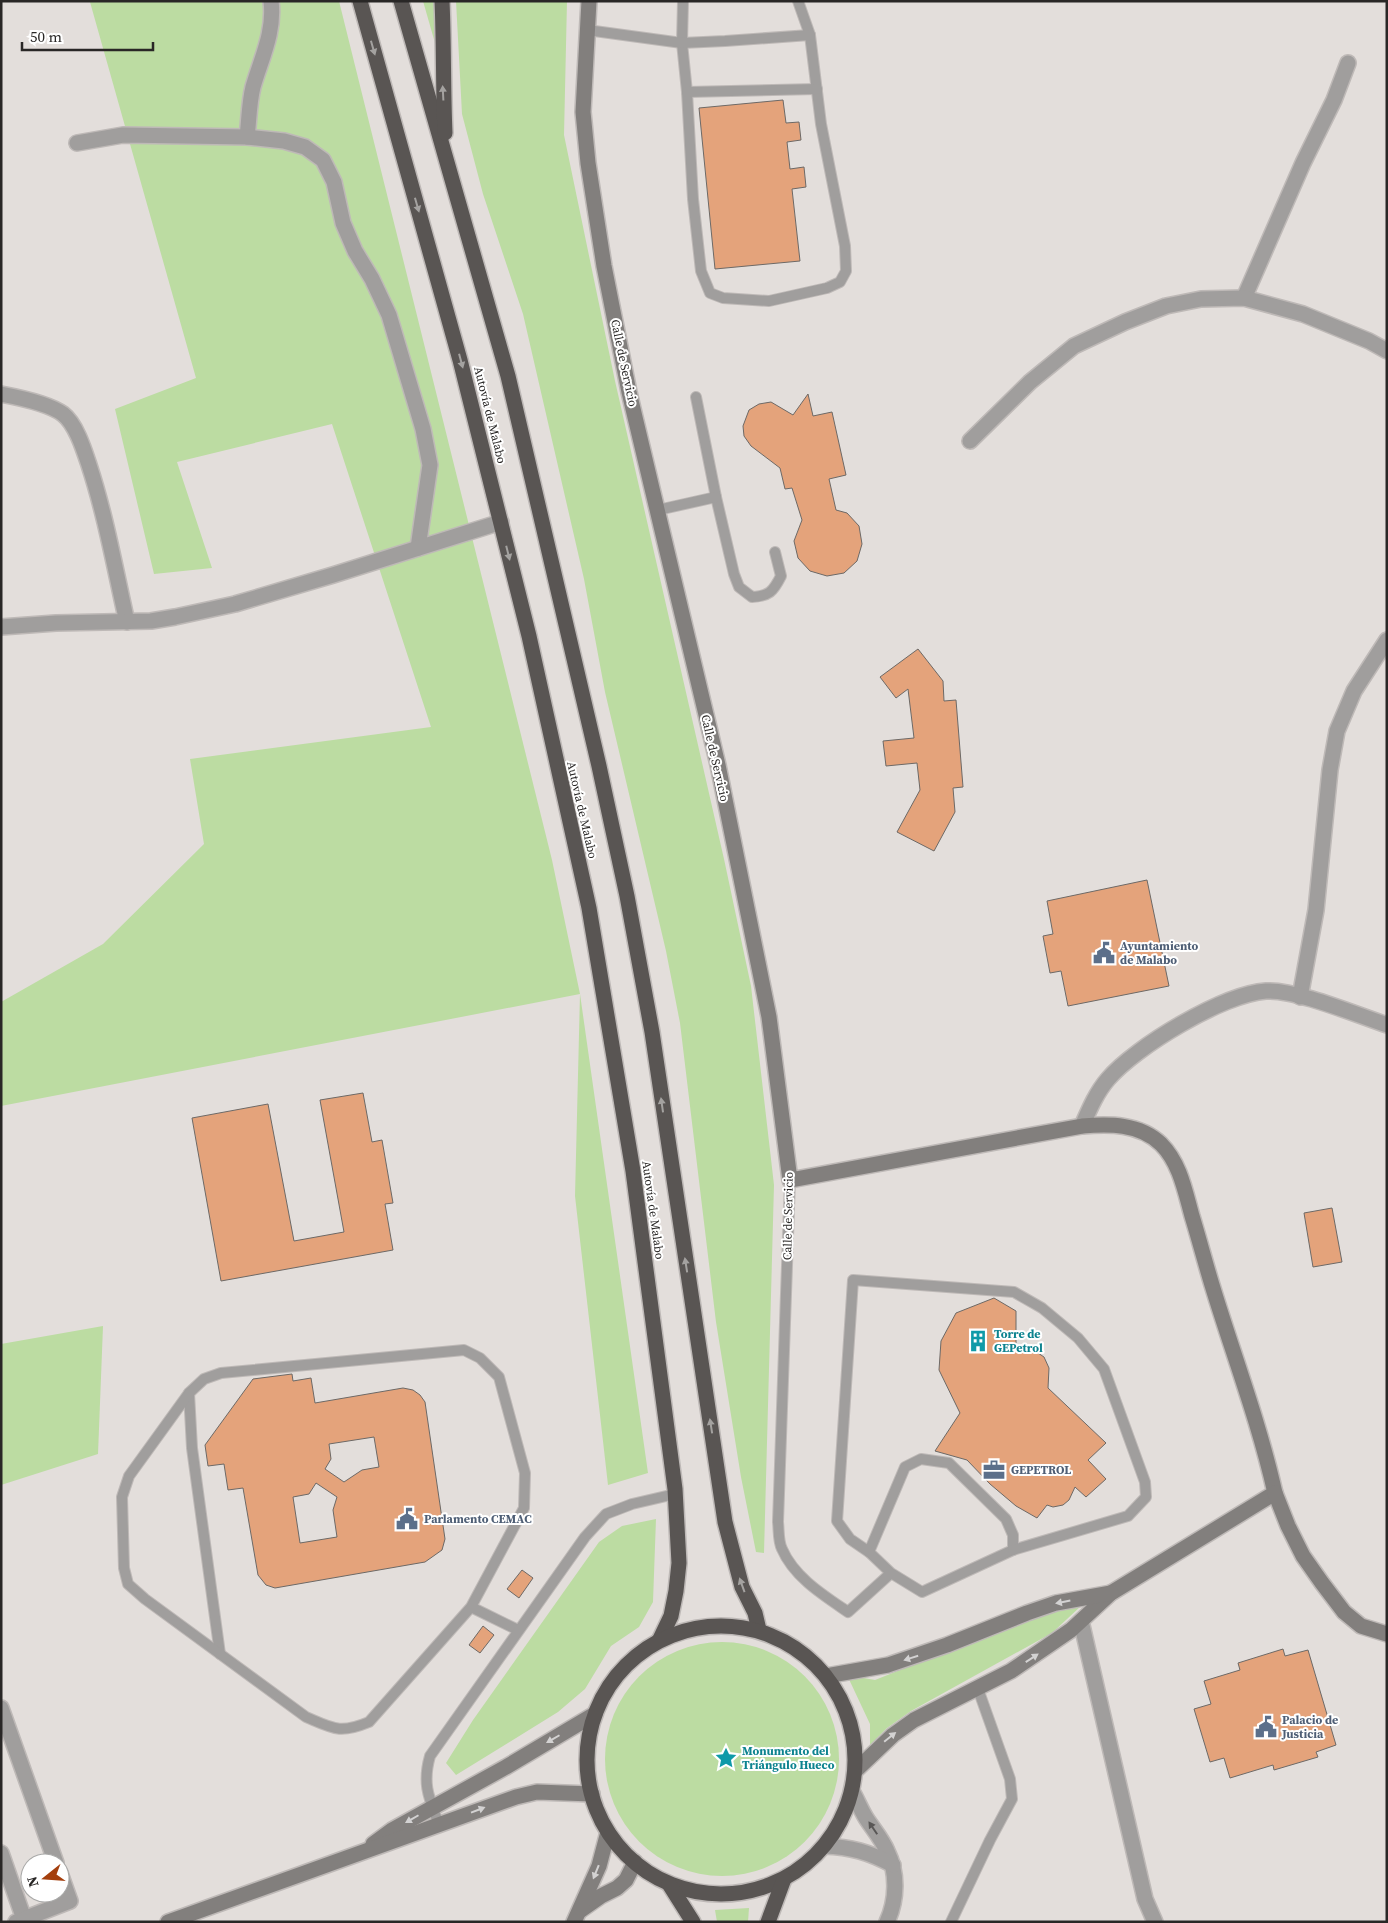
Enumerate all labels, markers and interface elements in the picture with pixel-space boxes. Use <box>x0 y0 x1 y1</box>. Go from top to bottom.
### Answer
scale bar <box>22 20 154 52</box>
text: 50 m <box>30 26 62 47</box>
one-way arrow <box>369 41 377 56</box>
one-way arrow <box>438 85 446 101</box>
one-way arrow <box>414 197 422 212</box>
street label: Calle de Servicio <box>607 318 641 408</box>
one-way arrow <box>457 354 465 369</box>
street label: Autovía de Malabo <box>470 365 510 465</box>
one-way arrow <box>504 545 512 560</box>
street label: Calle de Servicio <box>697 713 733 803</box>
street label: Autovía de Malabo <box>563 760 601 861</box>
place label: Ayuntamiento de Malabo <box>1120 938 1199 968</box>
public building icon: Ayuntamiento de Malabo <box>1091 940 1117 966</box>
one-way arrow <box>658 1096 666 1112</box>
street label: Autovía de Malabo <box>638 1160 668 1261</box>
street label: Calle de Servicio <box>779 1171 797 1260</box>
one-way arrow <box>682 1257 690 1273</box>
place label: Torre de GEPetrol <box>994 1326 1043 1356</box>
building icon: Torre de GEPetrol <box>965 1328 991 1354</box>
one-way arrow <box>706 1418 714 1434</box>
office icon: GEPETROL <box>981 1457 1007 1483</box>
place label: GEPETROL <box>1011 1462 1071 1478</box>
public building icon: Parlamento CEMAC <box>394 1506 420 1532</box>
place label: Parlamento CEMAC <box>424 1511 532 1527</box>
one-way arrow <box>738 1577 746 1592</box>
one-way arrow <box>1055 1598 1070 1606</box>
one-way arrow <box>1025 1653 1038 1663</box>
one-way arrow <box>903 1655 918 1662</box>
place label: Palacio de Justicia <box>1281 1712 1338 1742</box>
public building icon: Palacio de Justicia <box>1253 1714 1279 1740</box>
one-way arrow <box>884 1732 897 1743</box>
one-way arrow <box>546 1735 561 1743</box>
place label: Monumento del Triángulo Hueco <box>742 1743 835 1773</box>
place icon: Monumento del Triángulo Hueco <box>713 1745 739 1771</box>
one-way arrow <box>471 1806 486 1814</box>
one-way arrow <box>404 1815 419 1823</box>
one-way arrow <box>868 1821 877 1835</box>
north arrow <box>20 1853 70 1903</box>
one-way arrow <box>592 1865 600 1880</box>
text: N <box>22 1874 44 1890</box>

